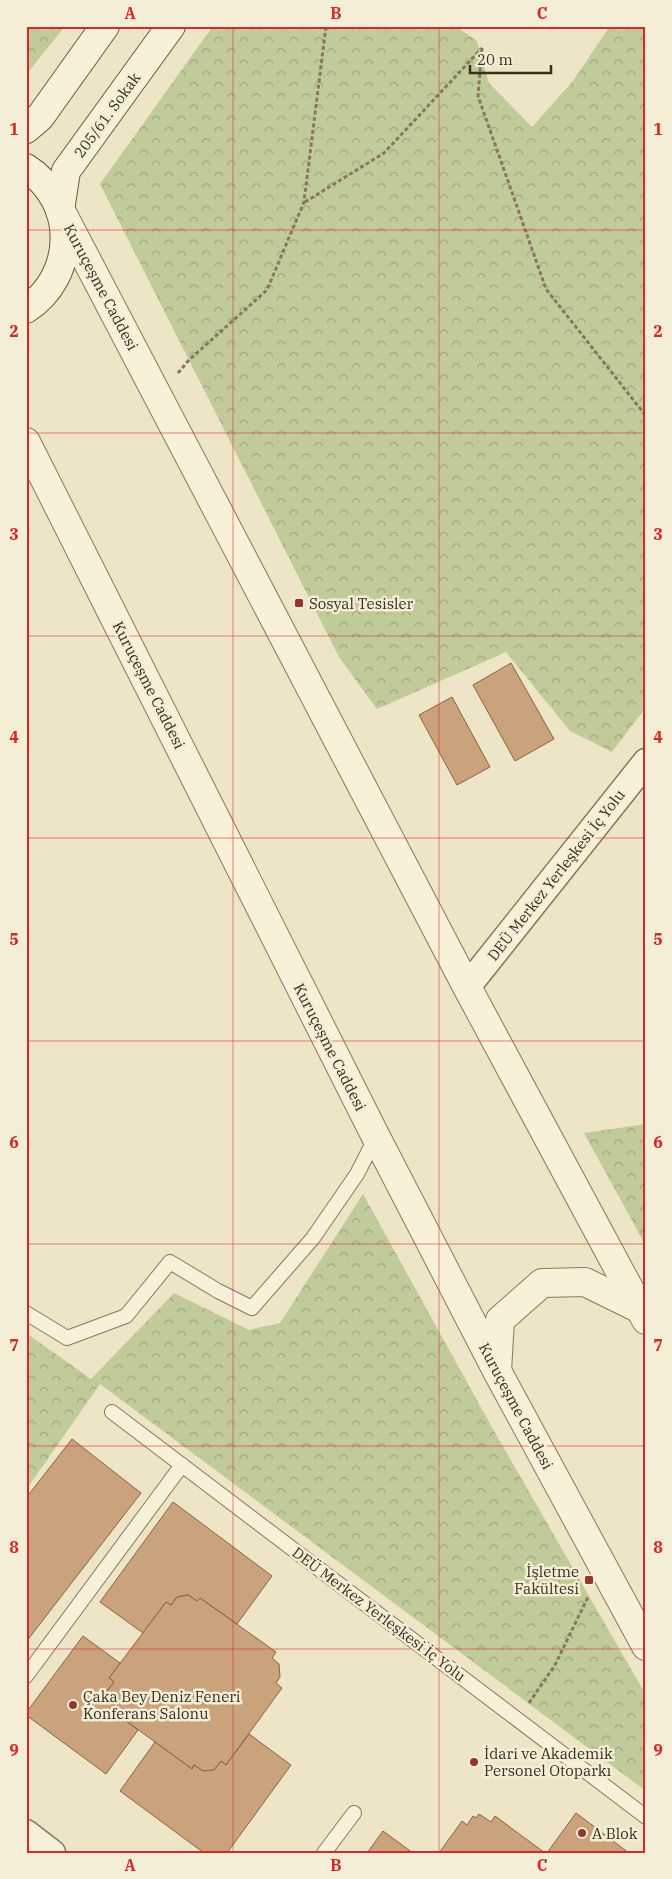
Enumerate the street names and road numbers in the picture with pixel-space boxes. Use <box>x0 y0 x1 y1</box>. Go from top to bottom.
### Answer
street label: 205/61. Sokak <box>70 68 145 161</box>
street label: Kuruçeşme Caddesi <box>60 220 143 354</box>
street label: Kuruçeşme Caddesi <box>109 618 190 752</box>
street label: DEÜ Merkez Yerleşkesi İç Yolu <box>483 786 629 964</box>
street label: Kuruçeşme Caddesi <box>290 980 371 1114</box>
street label: Kuruçeşme Caddesi <box>475 1339 558 1473</box>
street label: DEÜ Merkez Yerleşkesi İç Yolu <box>289 1543 469 1685</box>

